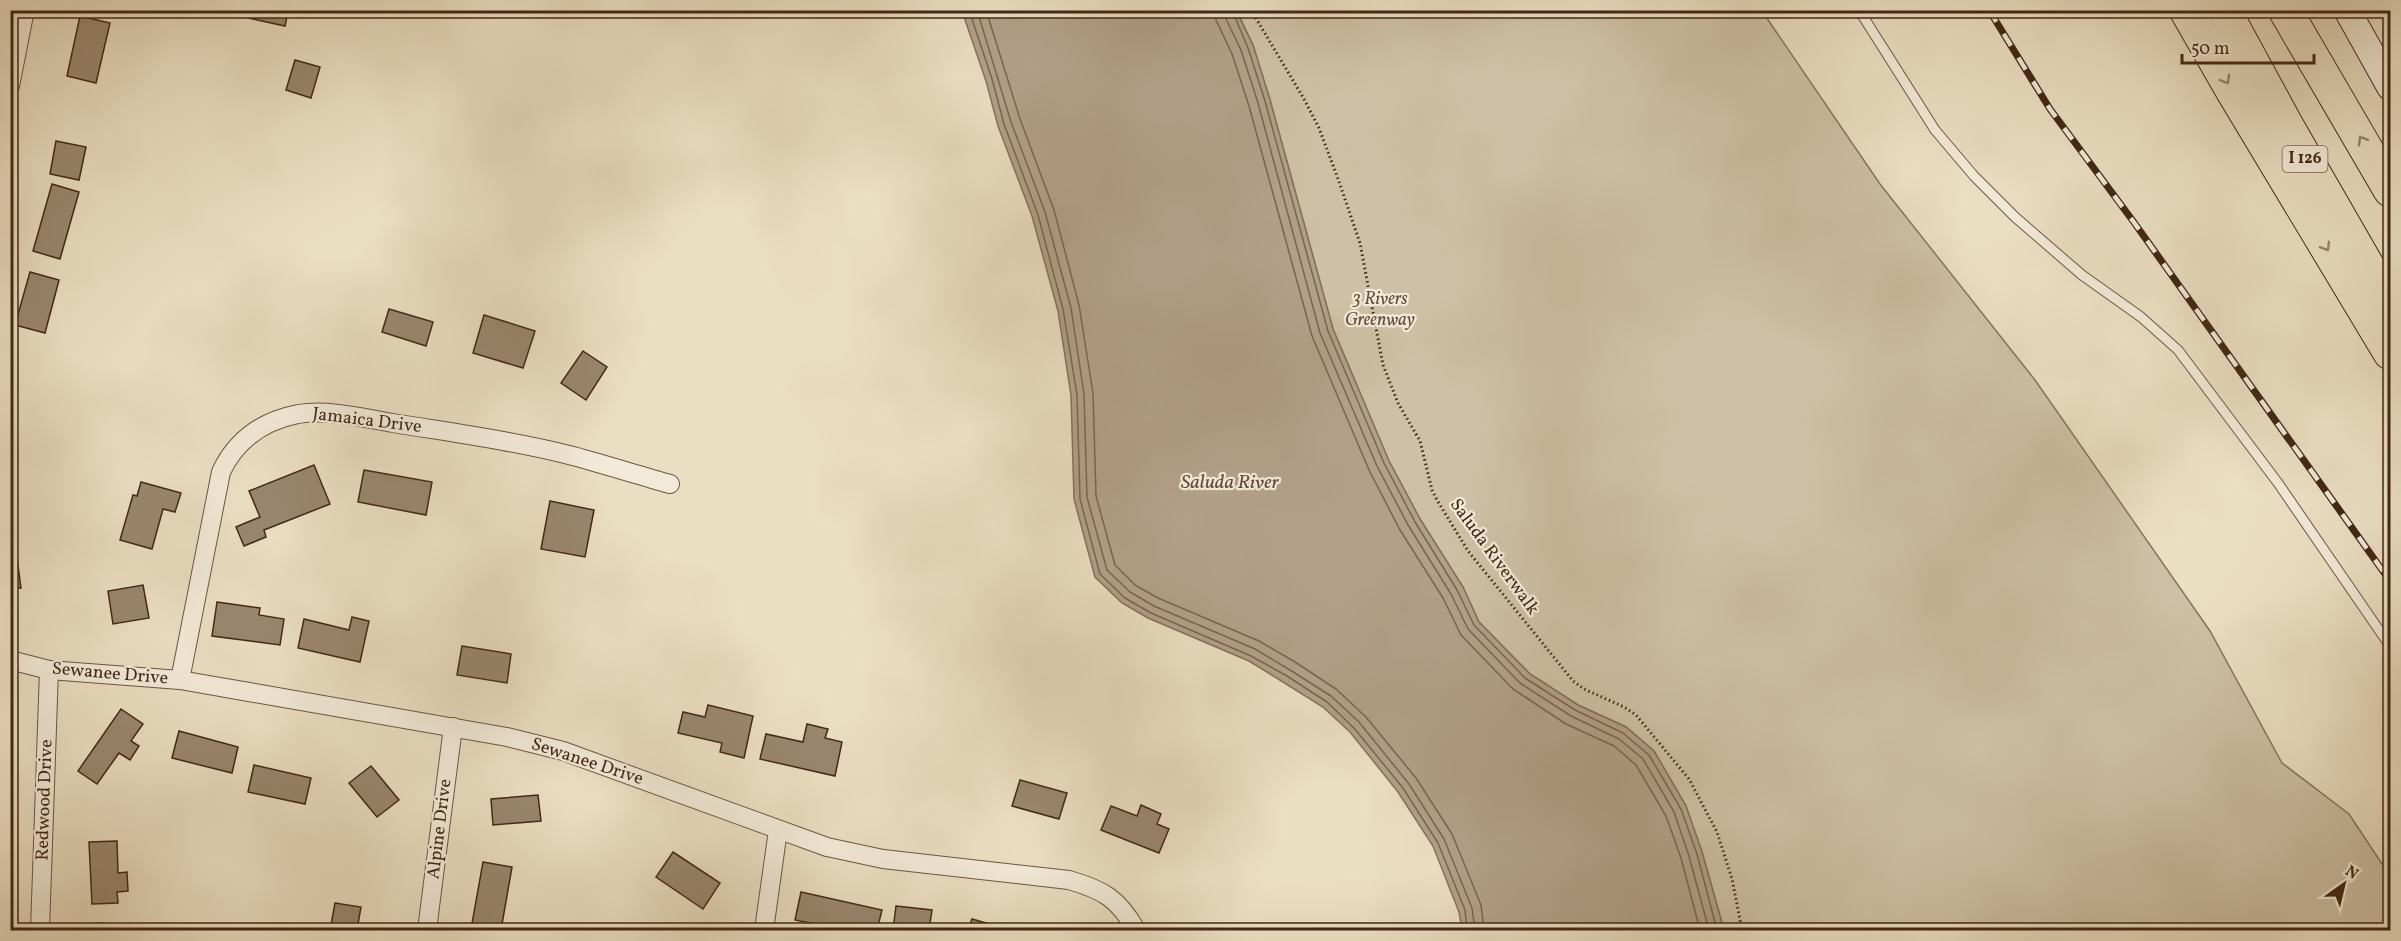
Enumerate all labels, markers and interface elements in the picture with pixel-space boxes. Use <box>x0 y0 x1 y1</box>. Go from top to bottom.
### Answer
scale bar <box>2182 27 2314 65</box>
text: 50 m <box>2191 37 2230 62</box>
one-way arrow <box>2219 73 2230 84</box>
one-way arrow <box>2357 136 2369 146</box>
road number: I 126 <box>2282 146 2328 172</box>
one-way arrow <box>2319 241 2331 251</box>
park label: 3 Rivers Greenway <box>1345 287 1415 333</box>
street label: Jamaica Drive <box>311 402 423 440</box>
water label: Saluda River <box>1181 469 1279 497</box>
street label: Saluda Riverwalk <box>1443 494 1545 620</box>
street label: Sewanee Drive <box>51 656 169 692</box>
street label: Sewanee Drive <box>528 732 646 792</box>
street label: Redwood Drive <box>30 739 60 861</box>
street label: Alpine Drive <box>421 778 459 880</box>
north arrow <box>2314 854 2374 914</box>
text: N <box>2340 861 2363 886</box>

